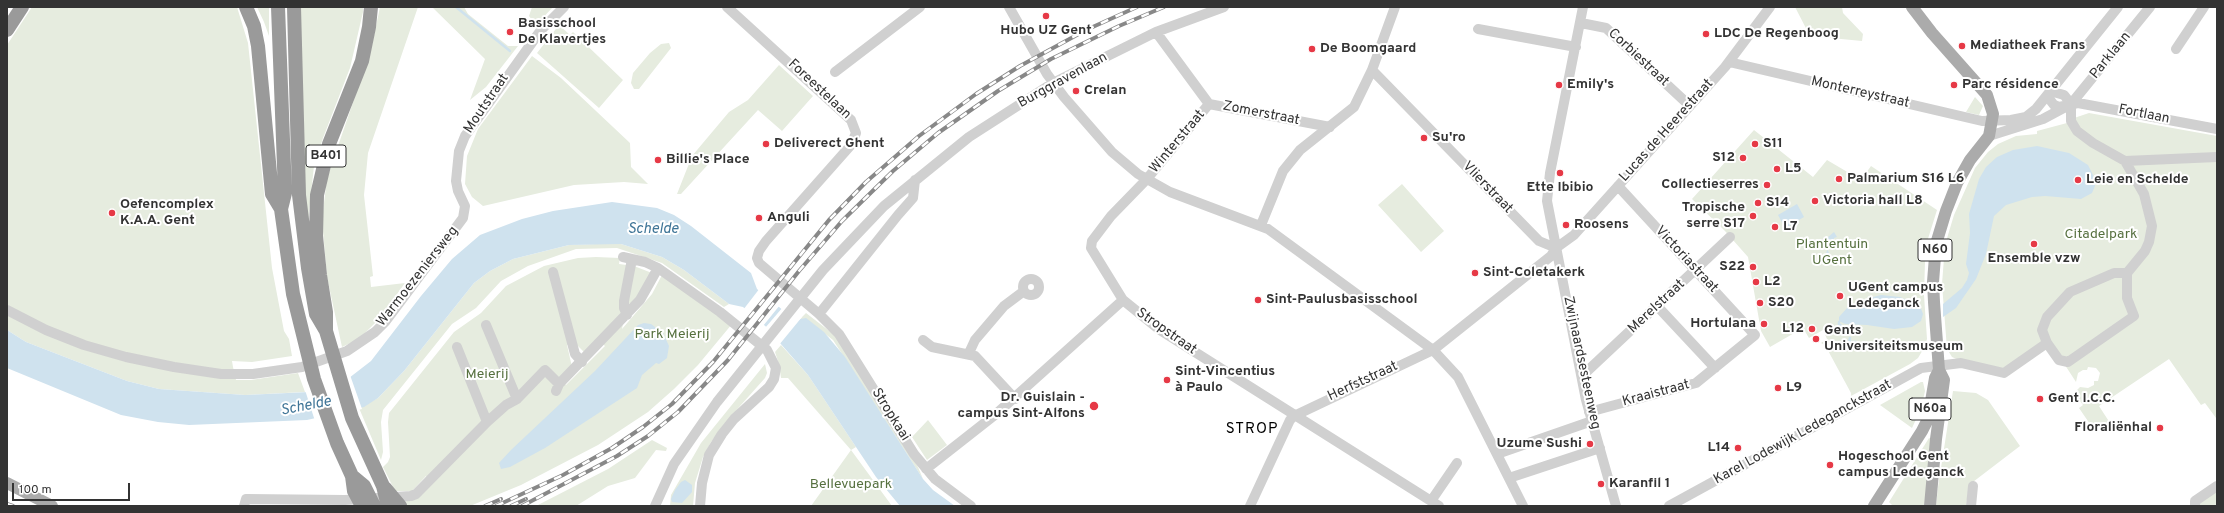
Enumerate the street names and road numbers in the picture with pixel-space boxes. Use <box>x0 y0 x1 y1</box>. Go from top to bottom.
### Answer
street label: Corbiestraat <box>1604 26 1672 90</box>
street label: Parklaan <box>2087 29 2135 83</box>
street label: Burggravenlaan <box>1015 49 1111 113</box>
street label: Foreestelaan <box>784 56 854 124</box>
street label: Moutstraat <box>461 71 513 137</box>
street label: Monterreystraat <box>1809 74 1911 112</box>
street label: Lucas de Heerestraat <box>1616 76 1718 186</box>
street label: Zomerstraat <box>1221 98 1301 130</box>
street label: Fortlaan <box>2117 102 2171 128</box>
street label: Winterstraat <box>1147 107 1209 177</box>
road number: B401 <box>306 145 346 167</box>
street label: Vlierstraat <box>1458 159 1516 217</box>
street label: Warmoezeniersweg <box>374 223 462 331</box>
street label: Victoriastraat <box>1651 223 1721 297</box>
road number: N60 <box>1918 239 1952 261</box>
street label: Merelstraat <box>1625 276 1689 338</box>
street label: Zwijnaardsesteenweg <box>1559 295 1603 431</box>
street label: Stropstraat <box>1133 305 1199 359</box>
street label: Herfststraat <box>1325 359 1401 405</box>
street label: Kraaistraat <box>1621 377 1691 411</box>
street label: Karel Lodewijk Ledeganckstraat <box>1711 377 1895 489</box>
street label: Stropkaai <box>867 385 913 445</box>
road number: N60a <box>1909 398 1951 420</box>

